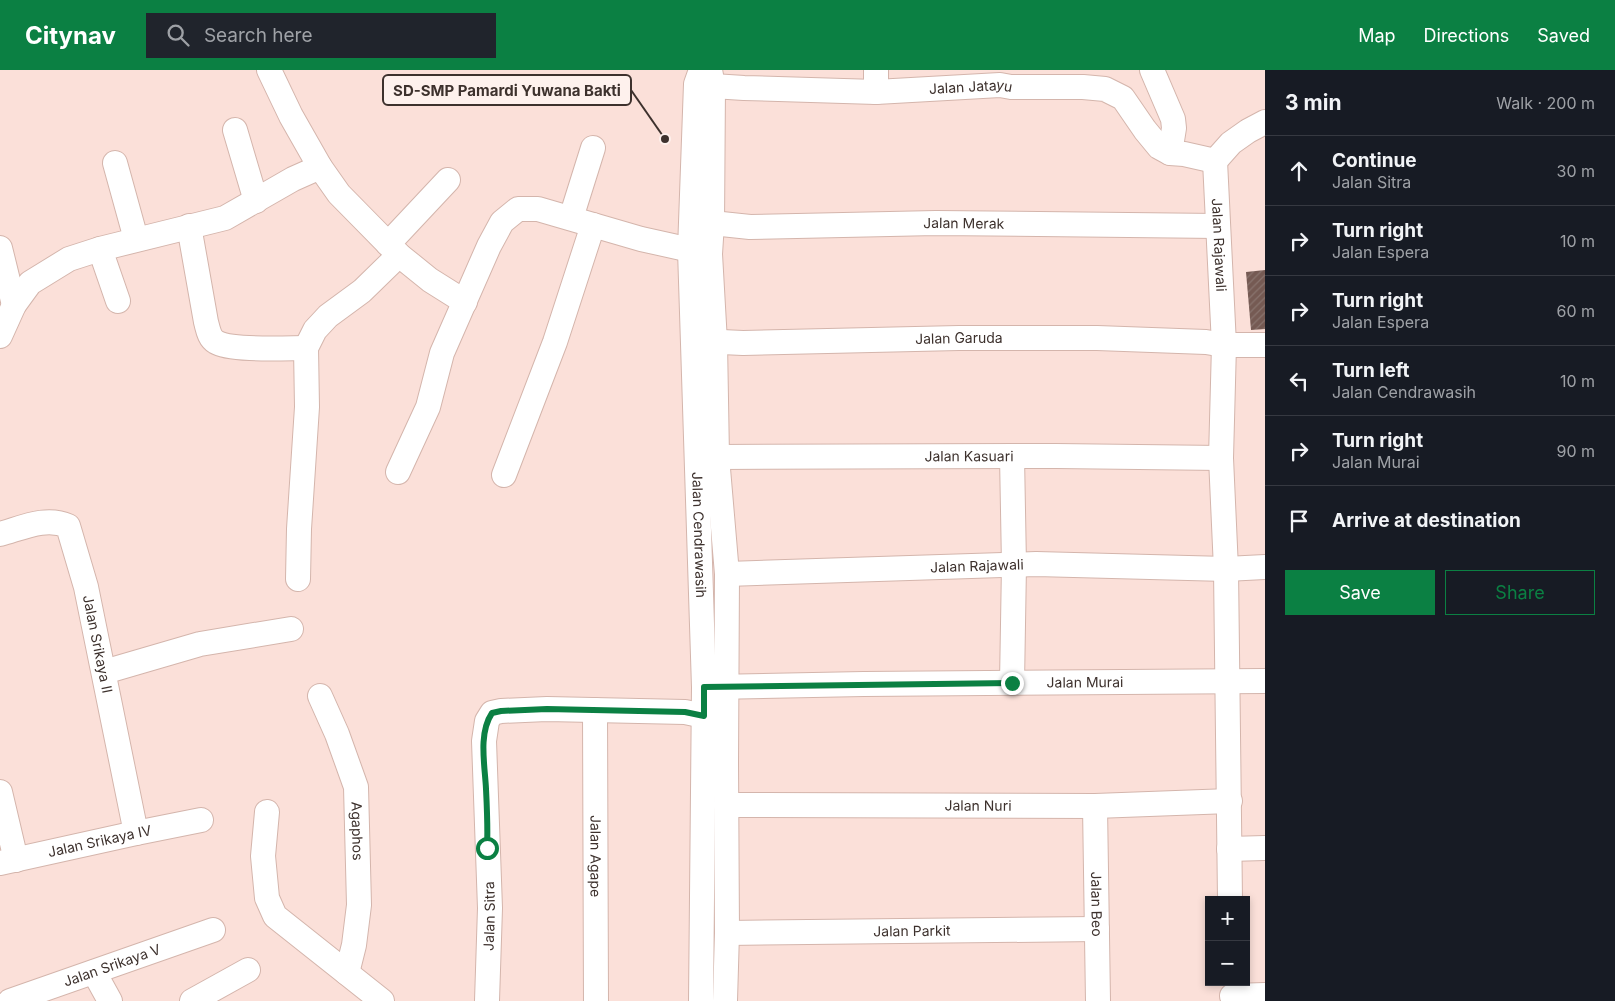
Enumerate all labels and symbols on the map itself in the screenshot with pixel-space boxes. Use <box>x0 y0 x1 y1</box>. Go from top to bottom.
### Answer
callout: SD-SMP Pamardi Yuwana Bakti <box>383 75 631 105</box>
street label: Jalan Jatayu <box>928 75 1014 97</box>
text: SD-SMP Pamardi Yuwana Bakti <box>393 81 621 100</box>
street label: Jalan Rajawali <box>1209 198 1230 292</box>
street label: Jalan Merak <box>923 214 1005 232</box>
street label: Jalan Garuda <box>915 329 1003 347</box>
street label: Jalan Kasuari <box>924 447 1014 464</box>
street label: Jalan Cendrawasih <box>689 472 710 598</box>
street label: Jalan Rajawali <box>930 555 1024 575</box>
street label: Jalan Srikaya II <box>80 593 116 695</box>
route end <box>1001 672 1024 695</box>
street label: Jalan Murai <box>1046 673 1123 691</box>
street label: Jalan Nuri <box>944 797 1012 814</box>
street label: Agaphos <box>348 801 367 861</box>
street label: Jalan Agape <box>587 815 605 897</box>
street label: Jalan Srikaya IV <box>46 821 153 860</box>
route start <box>476 837 499 860</box>
street label: Jalan Beo <box>1088 871 1106 937</box>
street label: Jalan Sitra <box>480 881 498 951</box>
street label: Jalan Parkit <box>873 922 951 939</box>
street label: Jalan Srikaya V <box>61 940 163 990</box>

